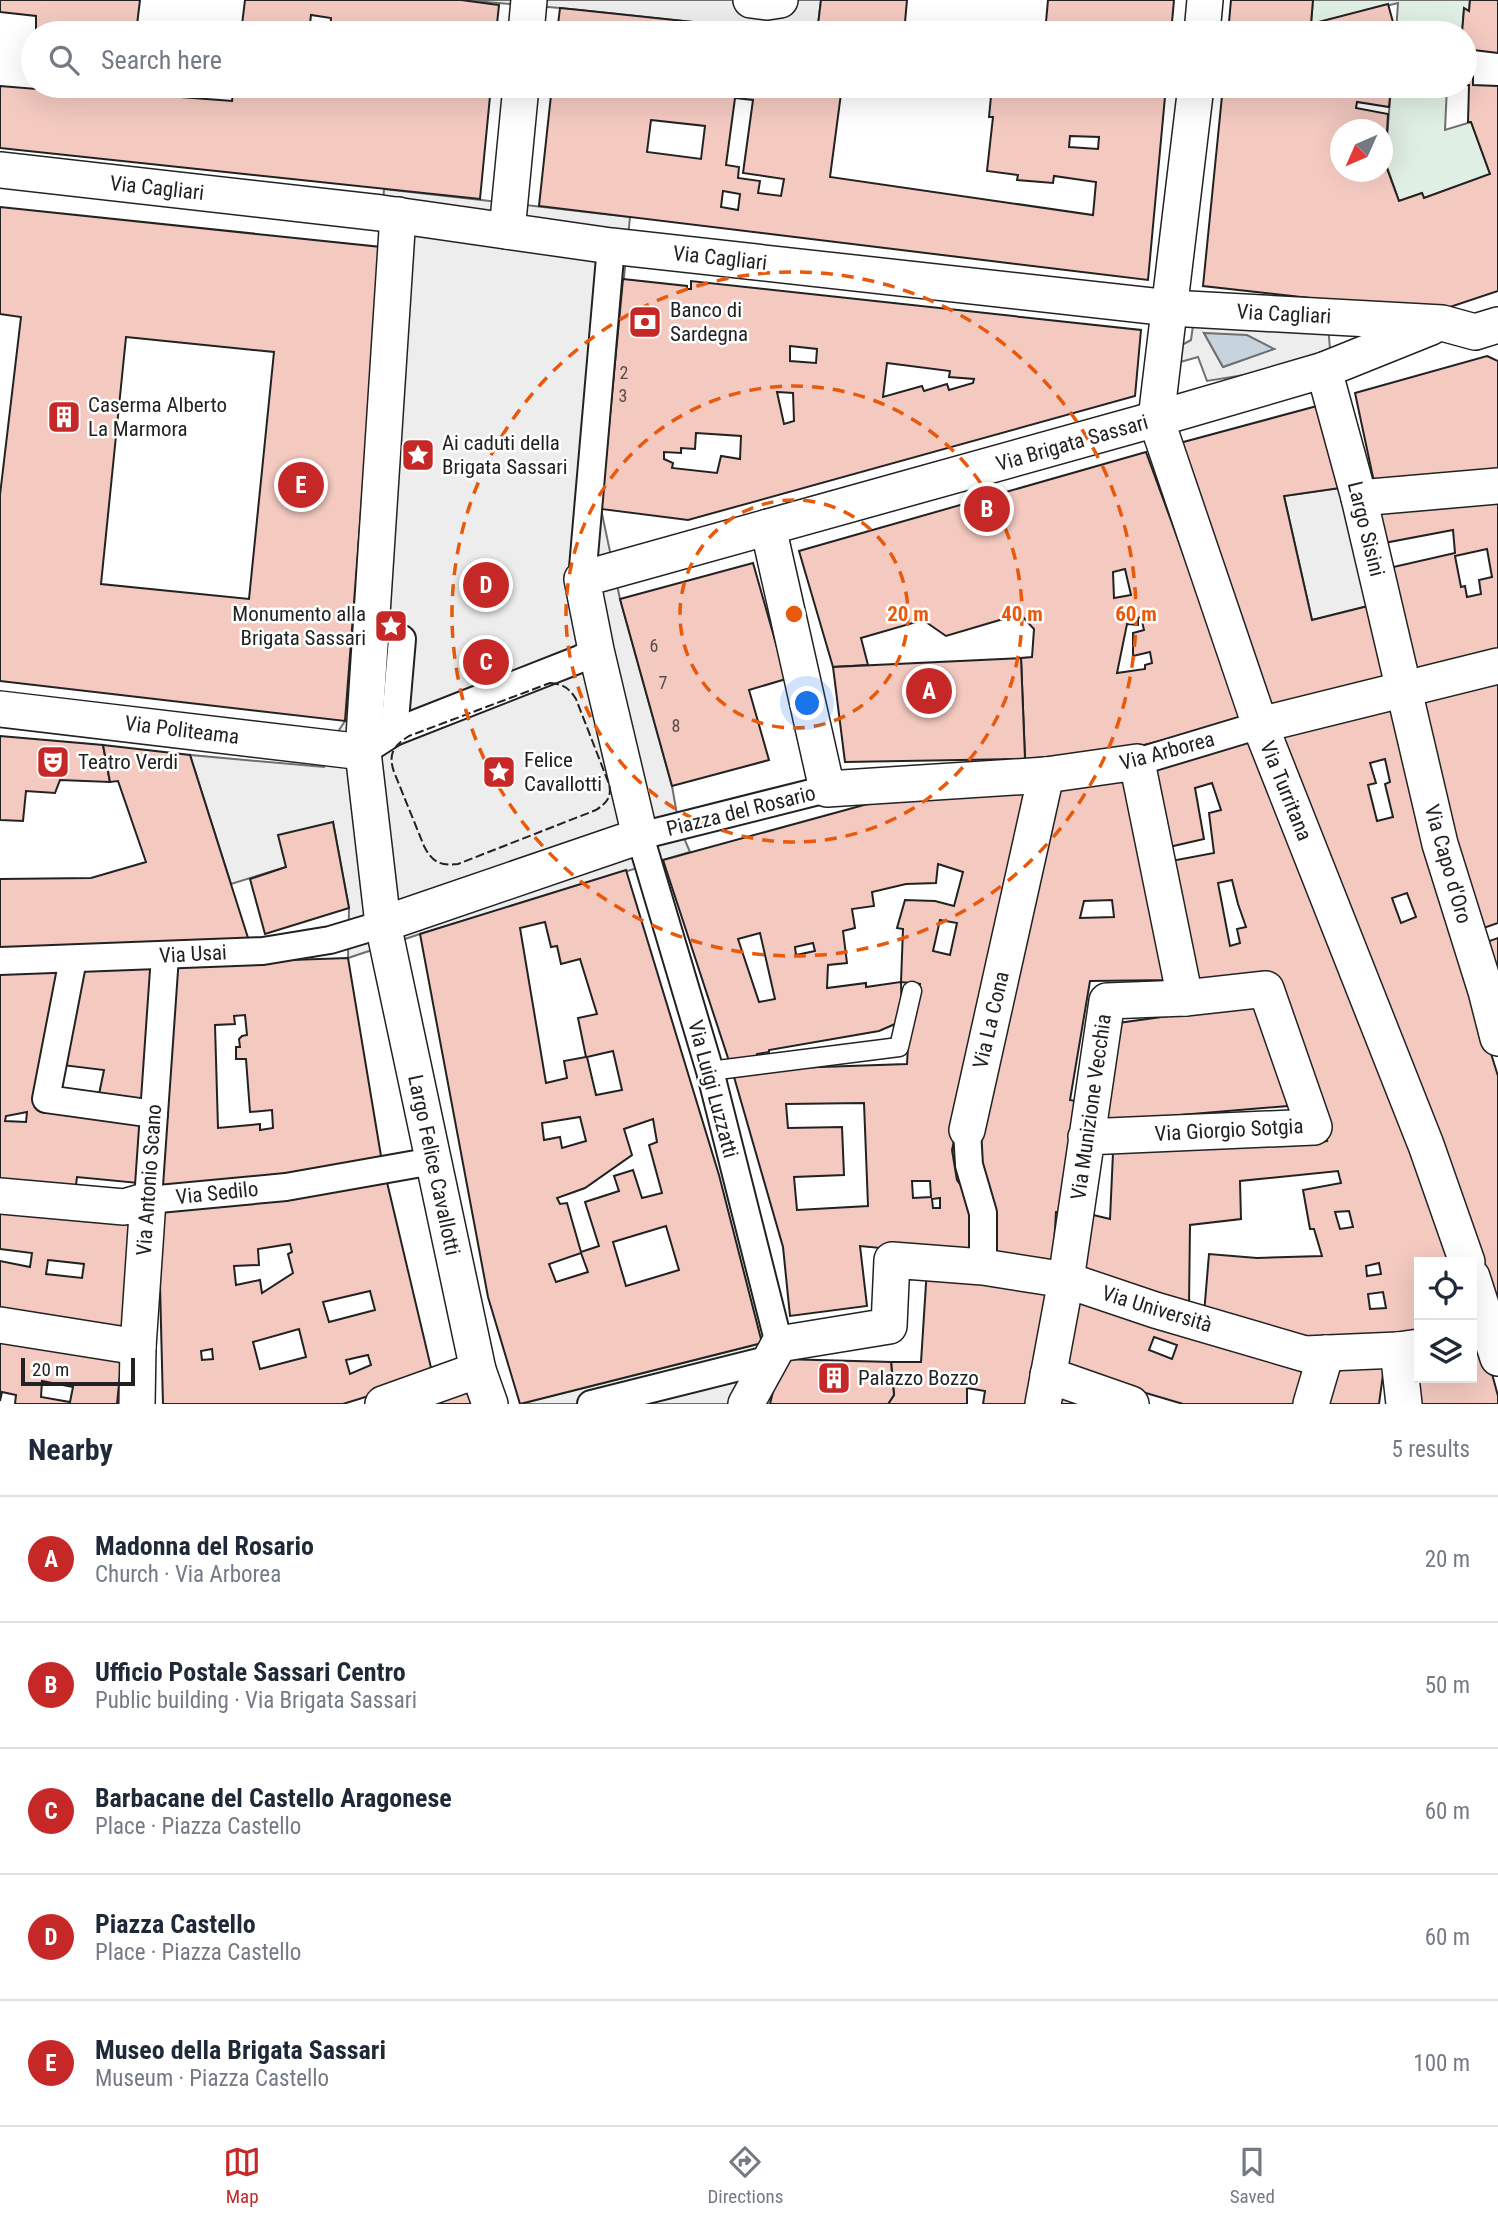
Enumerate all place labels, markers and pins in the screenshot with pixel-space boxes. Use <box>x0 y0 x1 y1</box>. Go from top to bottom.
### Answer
place label: Banco di Sardegna <box>670 298 748 346</box>
bank icon: Banco di Sardegna <box>626 303 664 341</box>
place label: Caserma Alberto La Marmora <box>88 393 227 441</box>
building icon: Caserma Alberto La Marmora <box>45 398 83 436</box>
place label: Ai caduti della Brigata Sassari <box>442 431 568 479</box>
place icon: Ai caduti della Brigata Sassari <box>399 436 437 474</box>
pin: E <box>278 459 324 511</box>
pin: B <box>964 483 1010 535</box>
pin: D <box>463 559 509 611</box>
place label: Monumento alla Brigata Sassari <box>232 602 366 650</box>
centre of rings <box>782 602 806 626</box>
place icon: Monumento alla Brigata Sassari <box>372 607 410 645</box>
pin: C <box>463 636 509 688</box>
pin: A <box>906 665 952 717</box>
theatre icon: Teatro Verdi <box>34 743 72 781</box>
place label: Felice Cavallotti <box>524 748 602 796</box>
place label: Teatro Verdi <box>78 750 178 774</box>
place icon: Felice Cavallotti <box>480 753 518 791</box>
building icon: Palazzo Bozzo <box>815 1359 853 1397</box>
place label: Palazzo Bozzo <box>858 1366 979 1390</box>

